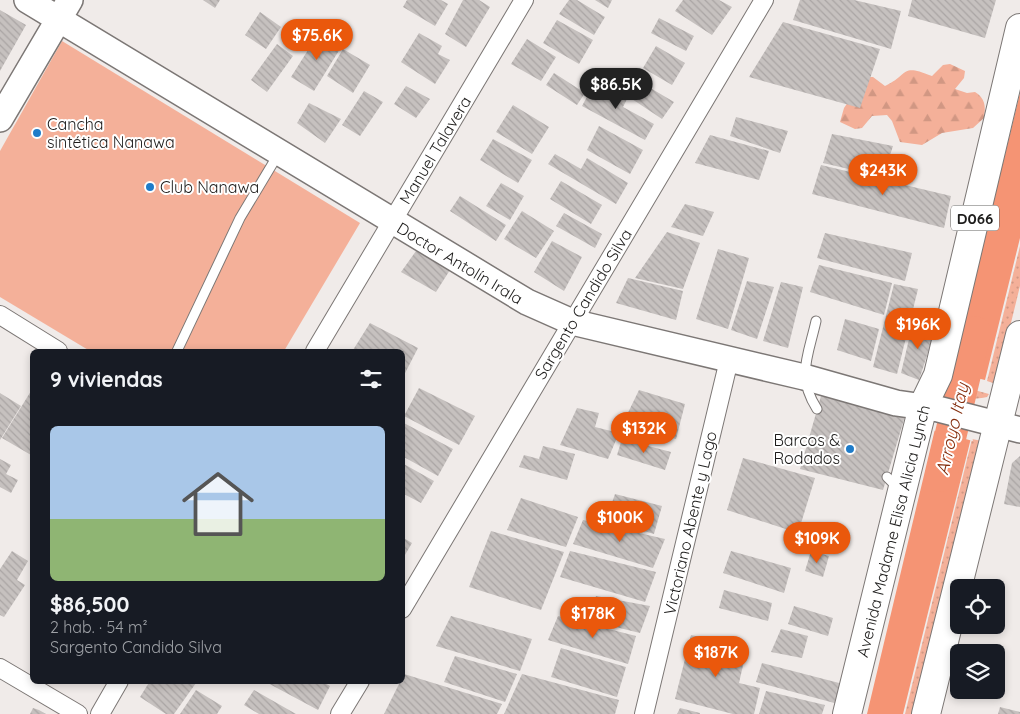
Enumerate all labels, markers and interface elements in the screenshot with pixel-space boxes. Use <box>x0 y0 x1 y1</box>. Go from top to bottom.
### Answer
pin: $75.6K <box>276 18 358 61</box>
text: $75.6K <box>292 25 342 45</box>
pin: $86.5K <box>575 68 657 110</box>
text: $86.5K <box>591 74 641 94</box>
street label: Manuel Talavera <box>395 92 475 208</box>
place label: Cancha sintética Nanawa <box>47 114 175 152</box>
marker: Cancha sintética Nanawa <box>31 127 43 139</box>
pin: $243K <box>848 154 918 196</box>
text: $243K <box>859 160 907 180</box>
place label: Club Nanawa <box>160 177 259 197</box>
marker: Club Nanawa <box>144 181 156 193</box>
road number: D066 <box>951 206 999 230</box>
street label: Doctor Antolín Irala <box>393 217 527 309</box>
street label: Sargento Candido Silva <box>530 225 636 383</box>
pin: $196K <box>883 308 953 350</box>
text: $196K <box>896 314 940 334</box>
icon: filters <box>357 365 385 393</box>
text: 9 viviendas <box>50 366 163 392</box>
water label: Arroyo Itay <box>930 379 974 477</box>
street label: Avenida Madame Elisa Alicia Lynch <box>852 403 934 659</box>
pin: $132K <box>609 412 679 454</box>
text: $132K <box>622 418 666 438</box>
street label: Victoriano Abente y Lago <box>659 429 721 617</box>
place label: Barcos & Rodados <box>773 430 840 468</box>
marker: Barcos & Rodados <box>844 443 856 455</box>
icon: home <box>173 459 263 549</box>
pin: $100K <box>585 500 655 543</box>
text: $100K <box>597 507 643 527</box>
pin: $109K <box>782 522 852 564</box>
text: $109K <box>794 528 840 548</box>
map controls <box>950 579 1005 699</box>
button: locate <box>950 579 1005 634</box>
text: $86,500 <box>50 591 129 617</box>
pin: $178K <box>558 596 628 639</box>
text: $178K <box>571 603 615 623</box>
text: 2 hab. · 54 m² <box>50 617 148 637</box>
pin: $187K <box>681 636 751 678</box>
text: Sargento Candido Silva <box>50 637 222 657</box>
text: $187K <box>694 642 738 662</box>
button: layers <box>950 644 1005 699</box>

